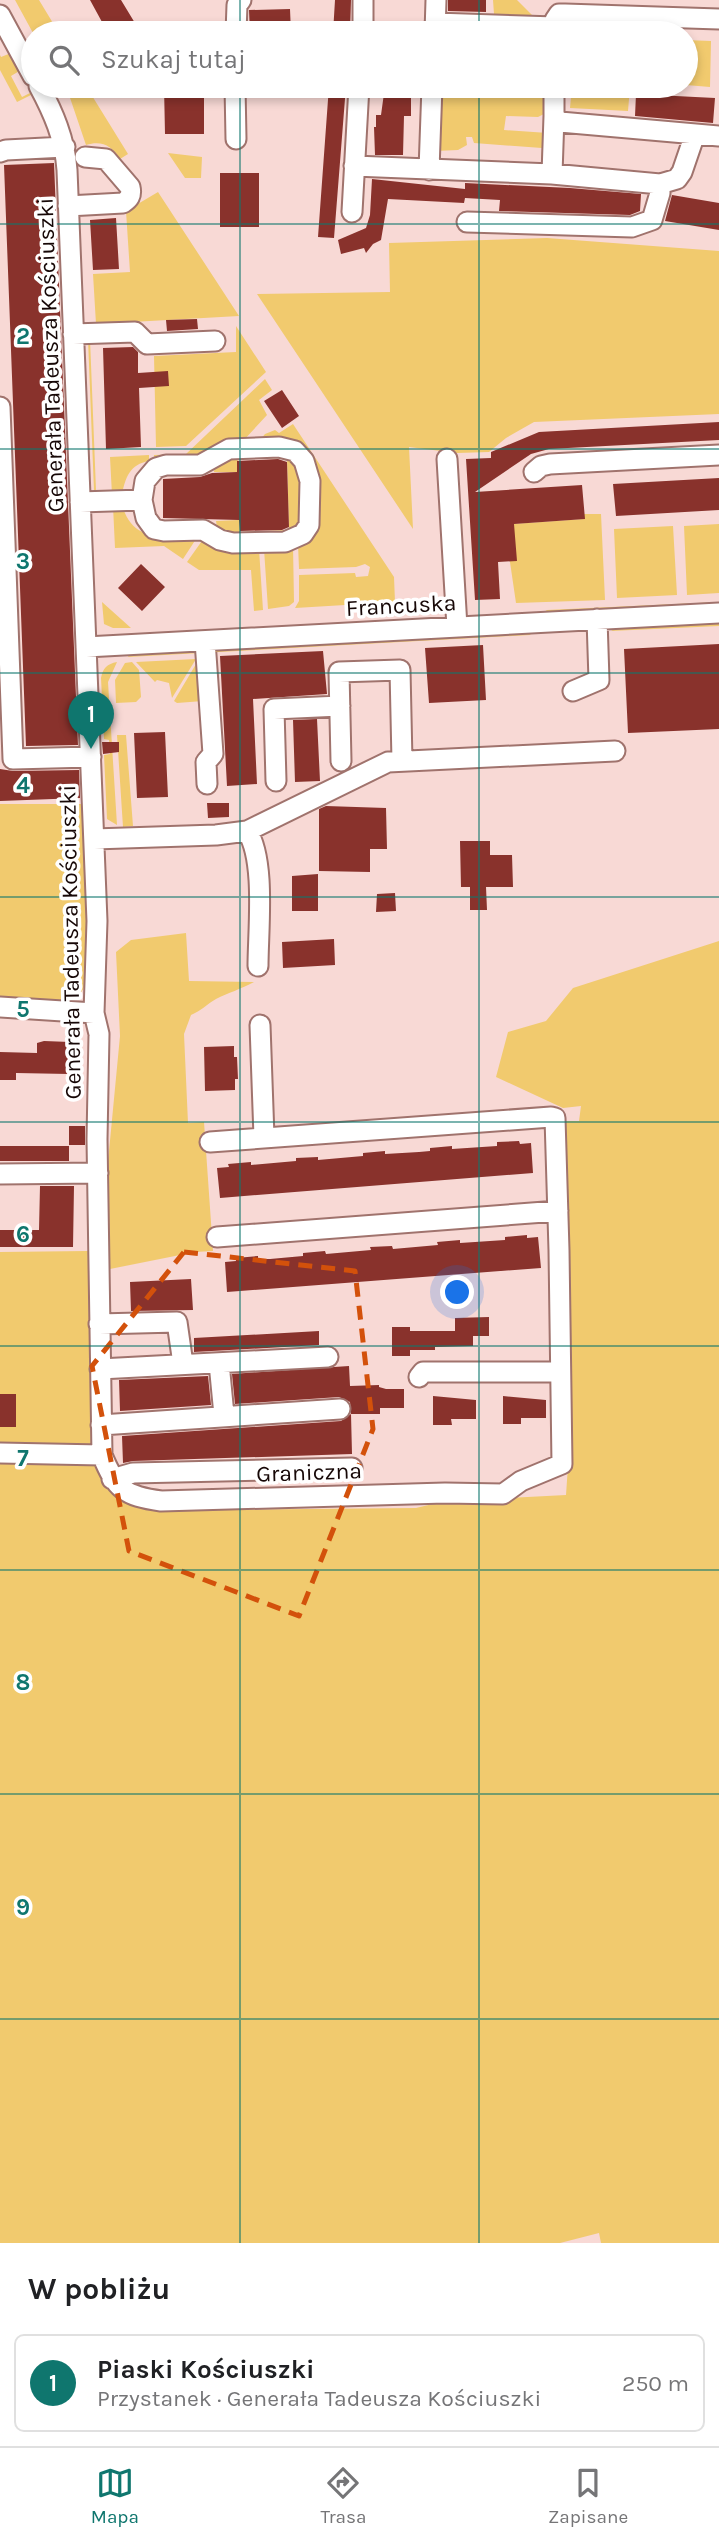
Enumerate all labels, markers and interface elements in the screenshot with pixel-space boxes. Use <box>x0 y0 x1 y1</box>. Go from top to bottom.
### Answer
search box <box>21 21 698 98</box>
icon: search <box>45 41 83 79</box>
text: Szukaj tutaj <box>101 44 246 75</box>
street label: Generała Tadeusza Kościuszki <box>32 197 69 513</box>
text: 2 <box>16 323 30 350</box>
text: 3 <box>16 548 30 575</box>
street label: Francuska <box>345 589 457 622</box>
pin: 1 <box>68 691 114 749</box>
text: 4 <box>16 772 30 799</box>
street label: Generała Tadeusza Kościuszki <box>54 784 87 1100</box>
text: 5 <box>16 996 30 1023</box>
text: 6 <box>16 1221 30 1248</box>
your location <box>440 1275 474 1309</box>
text: 7 <box>17 1445 29 1472</box>
street label: Graniczna <box>256 1457 362 1488</box>
text: 8 <box>16 1669 30 1696</box>
text: 9 <box>16 1894 30 1921</box>
text: W pobliżu <box>28 2271 170 2307</box>
text: Piaski Kościuszki <box>97 2354 315 2385</box>
text: 1 <box>49 2370 57 2397</box>
text: 250 m <box>622 2370 689 2397</box>
text: Przystanek · Generała Tadeusza Kościuszki <box>97 2385 541 2412</box>
tab: Mapa <box>91 2464 139 2528</box>
tab: Trasa <box>321 2464 366 2528</box>
tab: Zapisane <box>548 2464 628 2528</box>

